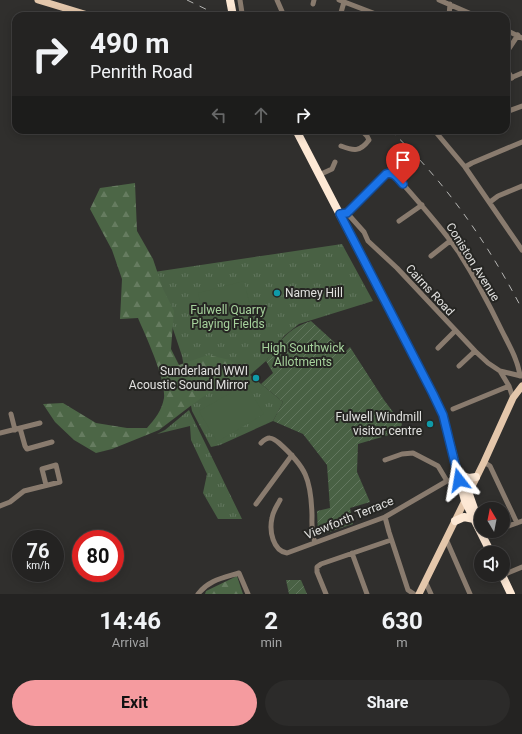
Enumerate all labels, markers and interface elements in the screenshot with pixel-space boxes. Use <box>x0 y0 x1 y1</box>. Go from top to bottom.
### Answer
text: 490 m <box>90 27 169 60</box>
icon: right <box>24 28 76 80</box>
text: Penrith Road <box>90 61 193 82</box>
icon: left <box>208 104 230 126</box>
icon: ahead <box>250 104 272 126</box>
icon: right <box>292 104 314 126</box>
pin <box>386 143 420 184</box>
icon: arrive <box>392 149 414 171</box>
street label: Coniston Avenue <box>443 220 503 304</box>
street label: Cairns Road <box>403 262 457 318</box>
place label: Namey Hill <box>285 286 343 300</box>
marker: Namey Hill <box>272 288 282 298</box>
park label: Fulwell Quarry Playing Fields <box>190 303 266 331</box>
park label: High Southwick Allotments <box>261 341 346 369</box>
place label: Sunderland WWI Acoustic Sound Mirror <box>129 364 248 392</box>
marker: Sunderland WWI Acoustic Sound Mirror <box>251 373 261 383</box>
place label: Fulwell Windmill visitor centre <box>336 410 422 438</box>
marker: Fulwell Windmill visitor centre <box>425 419 435 429</box>
position arrow <box>438 459 480 501</box>
street label: Viewforth Terrace <box>303 494 395 542</box>
north arrow <box>474 502 510 538</box>
map controls <box>474 502 510 582</box>
speed limit sign: 80 <box>72 530 124 582</box>
text: 76 <box>27 539 49 563</box>
button: sound <box>474 546 510 582</box>
text: km/h <box>26 560 50 571</box>
text: 14:46 <box>99 607 161 635</box>
text: 2 <box>264 607 278 635</box>
text: 630 <box>381 607 423 635</box>
text: Arrival <box>112 635 149 650</box>
text: min <box>260 635 282 650</box>
text: m <box>396 635 408 650</box>
button: Exit <box>12 680 257 726</box>
button: Share <box>265 680 510 726</box>

